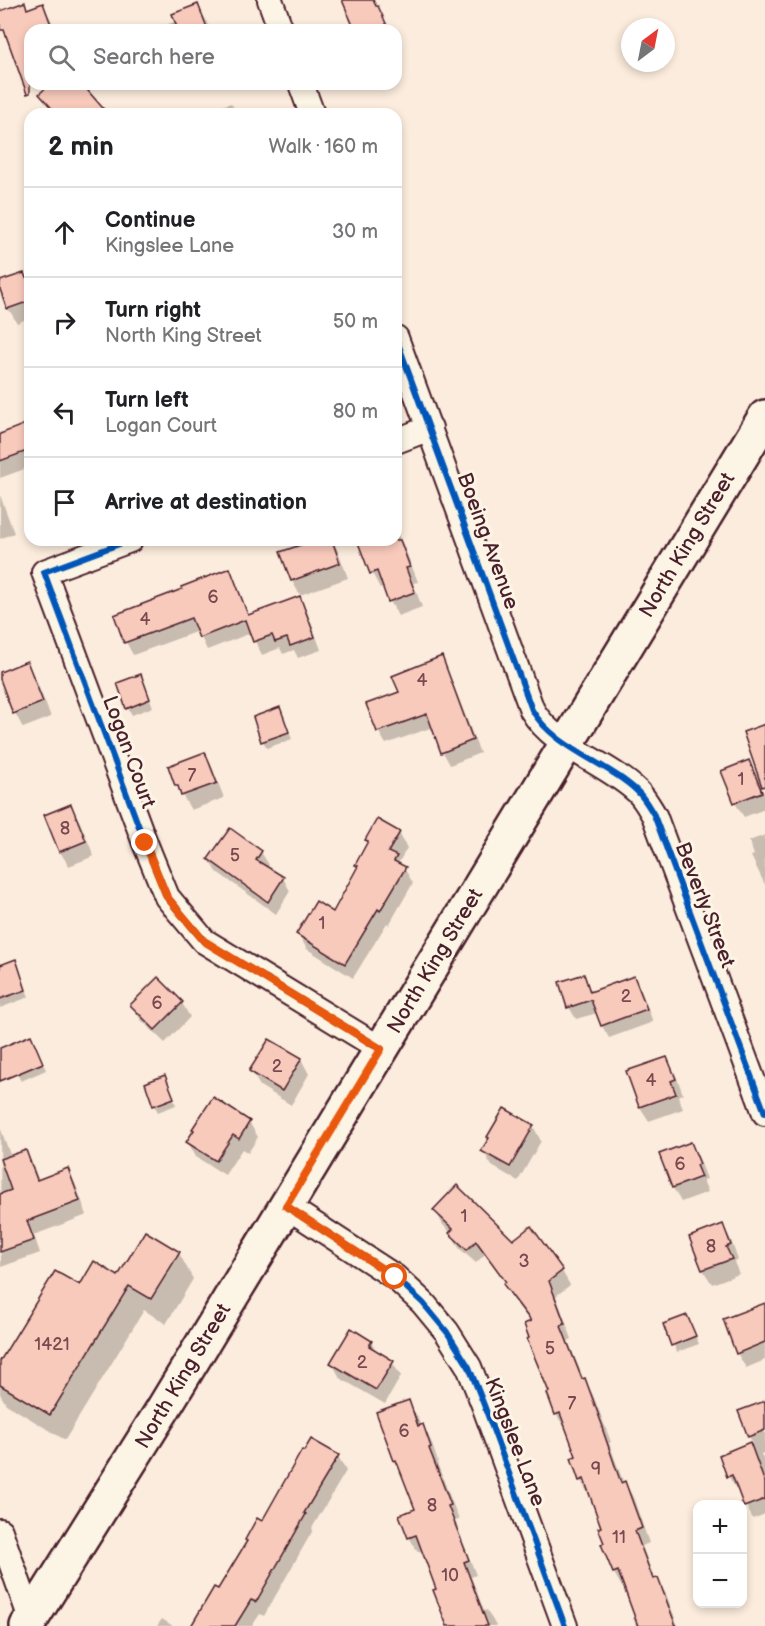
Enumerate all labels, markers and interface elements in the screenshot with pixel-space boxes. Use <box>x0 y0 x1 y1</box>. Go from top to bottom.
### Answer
north arrow <box>621 18 675 72</box>
search box <box>24 24 402 90</box>
icon: search <box>45 41 78 74</box>
text: Search here <box>93 44 215 71</box>
text: 2 min <box>48 132 114 163</box>
text: Walk · 160 m <box>269 135 378 159</box>
text: Continue <box>105 207 195 234</box>
icon: ahead <box>48 216 81 249</box>
text: 30 m <box>332 220 378 244</box>
text: Kingslee Lane <box>105 234 234 258</box>
text: Turn right <box>105 297 201 324</box>
icon: right <box>48 306 81 339</box>
text: 50 m <box>333 310 378 334</box>
text: North King Street <box>105 324 262 348</box>
text: Turn left <box>105 387 189 414</box>
icon: left <box>48 396 81 429</box>
text: 80 m <box>333 400 378 424</box>
text: Logan Court <box>105 414 217 438</box>
street label: North King Street <box>634 468 740 622</box>
street label: Boeing Avenue <box>452 469 524 613</box>
icon: arrive <box>48 486 81 519</box>
text: Arrive at destination <box>105 489 307 516</box>
house number: 6 <box>208 587 219 608</box>
house number: 4 <box>140 609 151 630</box>
house number: 4 <box>417 670 428 691</box>
street label: Logan Court <box>97 692 161 812</box>
house number: 7 <box>188 765 197 786</box>
house number: 1 <box>738 769 744 790</box>
house number: 8 <box>60 818 70 839</box>
route end <box>131 829 157 855</box>
street label: Beverly Street <box>670 839 741 972</box>
house number: 5 <box>230 845 240 866</box>
street label: North King Street <box>382 884 488 1038</box>
house number: 1 <box>319 913 325 934</box>
house number: 2 <box>621 986 632 1007</box>
house number: 6 <box>152 993 163 1014</box>
house number: 2 <box>272 1056 283 1077</box>
house number: 4 <box>646 1070 657 1091</box>
house number: 6 <box>675 1154 686 1175</box>
house number: 1 <box>461 1206 467 1227</box>
house number: 8 <box>706 1236 716 1257</box>
house number: 3 <box>518 1251 530 1272</box>
route start <box>381 1263 407 1289</box>
street label: North King Street <box>130 1299 236 1453</box>
house number: 1421 <box>34 1334 70 1355</box>
house number: 5 <box>545 1338 555 1359</box>
house number: 2 <box>357 1352 368 1373</box>
street label: Kingslee Lane <box>479 1374 551 1510</box>
house number: 7 <box>568 1393 577 1414</box>
house number: 6 <box>399 1421 410 1442</box>
house number: 9 <box>591 1459 601 1480</box>
house number: 8 <box>427 1495 437 1516</box>
map controls <box>693 1500 747 1608</box>
button: + <box>693 1500 747 1554</box>
house number: 11 <box>612 1527 626 1548</box>
button: − <box>693 1554 747 1608</box>
house number: 10 <box>441 1565 459 1586</box>

